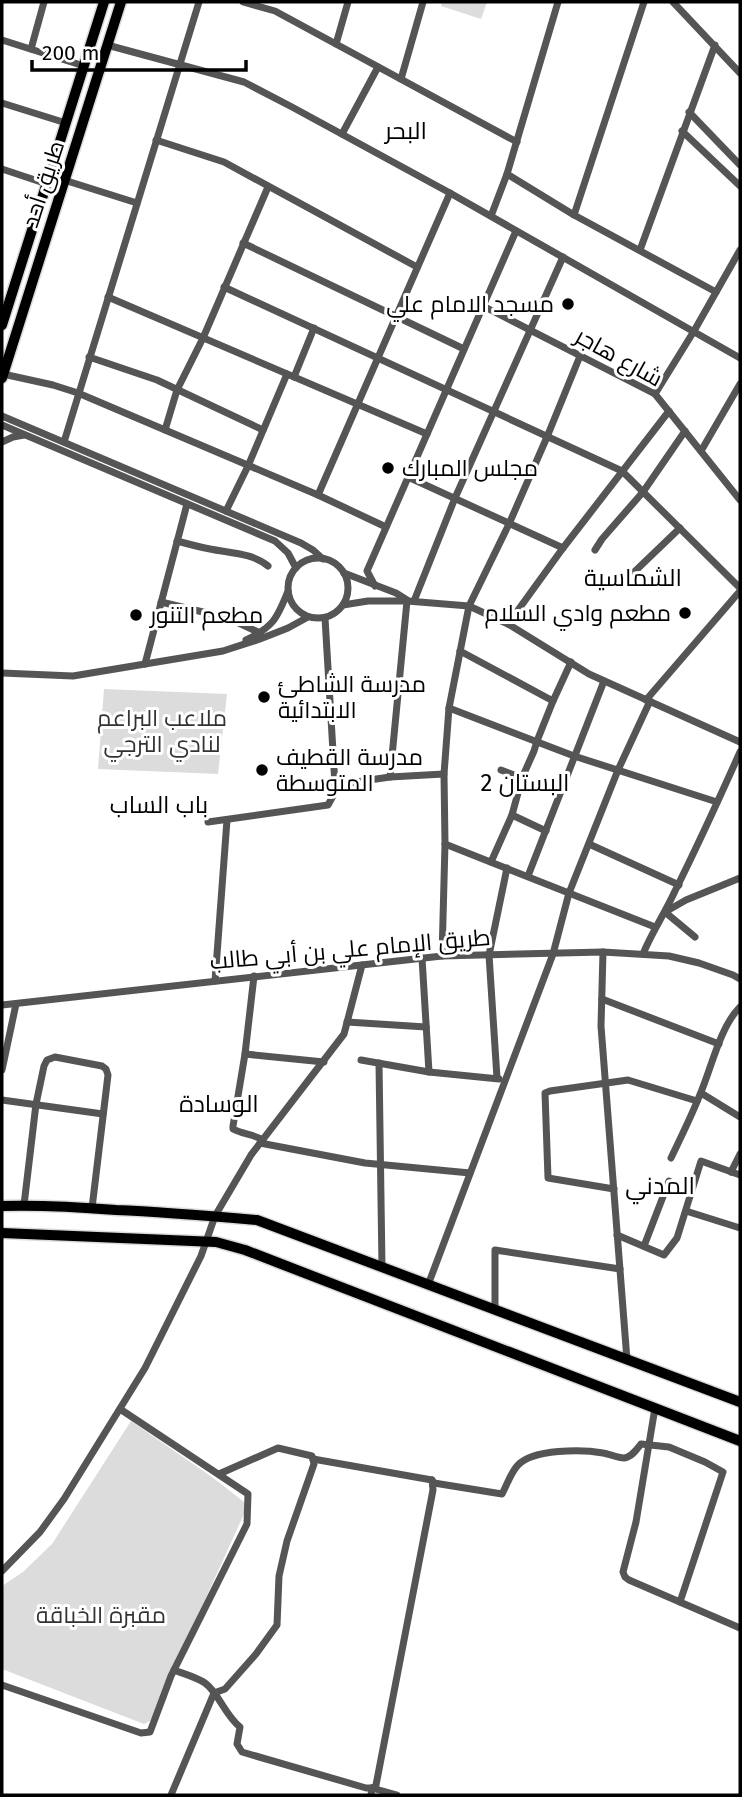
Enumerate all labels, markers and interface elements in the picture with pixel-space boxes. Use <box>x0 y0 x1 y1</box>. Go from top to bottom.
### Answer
scale bar <box>32 28 245 72</box>
text: 200 m <box>42 40 99 66</box>
district label: البحر <box>383 117 427 145</box>
street label: طريق أحد <box>15 137 70 231</box>
place label: مسجد الامام علي <box>386 290 554 322</box>
marker: مسجد الامام علي <box>560 296 576 312</box>
street label: شارع هاجر <box>568 321 668 394</box>
place label: مجلس المبارك <box>402 454 538 482</box>
marker: مجلس المبارك <box>380 460 396 476</box>
district label: الشماسية <box>584 564 682 592</box>
place label: مطعم وادي السلام <box>484 599 671 631</box>
place label: مطعم التنور <box>148 601 263 631</box>
marker: مطعم وادي السلام <box>677 605 693 621</box>
marker: مطعم التنور <box>128 607 144 623</box>
place label: مدرسة الشاطئ الابتدائية <box>278 670 426 724</box>
marker: مدرسة الشاطئ الابتدائية <box>256 689 272 705</box>
park label: ملاعب البراعم لنادي الترجي <box>97 704 227 762</box>
place label: مدرسة القطيف المتوسطة <box>276 743 423 797</box>
marker: مدرسة القطيف المتوسطة <box>254 762 270 778</box>
district label: البستان 2 <box>480 769 570 797</box>
district label: باب الساب <box>110 791 208 819</box>
street label: طريق الإمام علي بن أبي طالب <box>208 922 492 979</box>
district label: الوسادة <box>179 1090 259 1118</box>
district label: المدني <box>625 1172 695 1205</box>
park label: مقبرة الخباقة <box>36 1601 166 1629</box>

